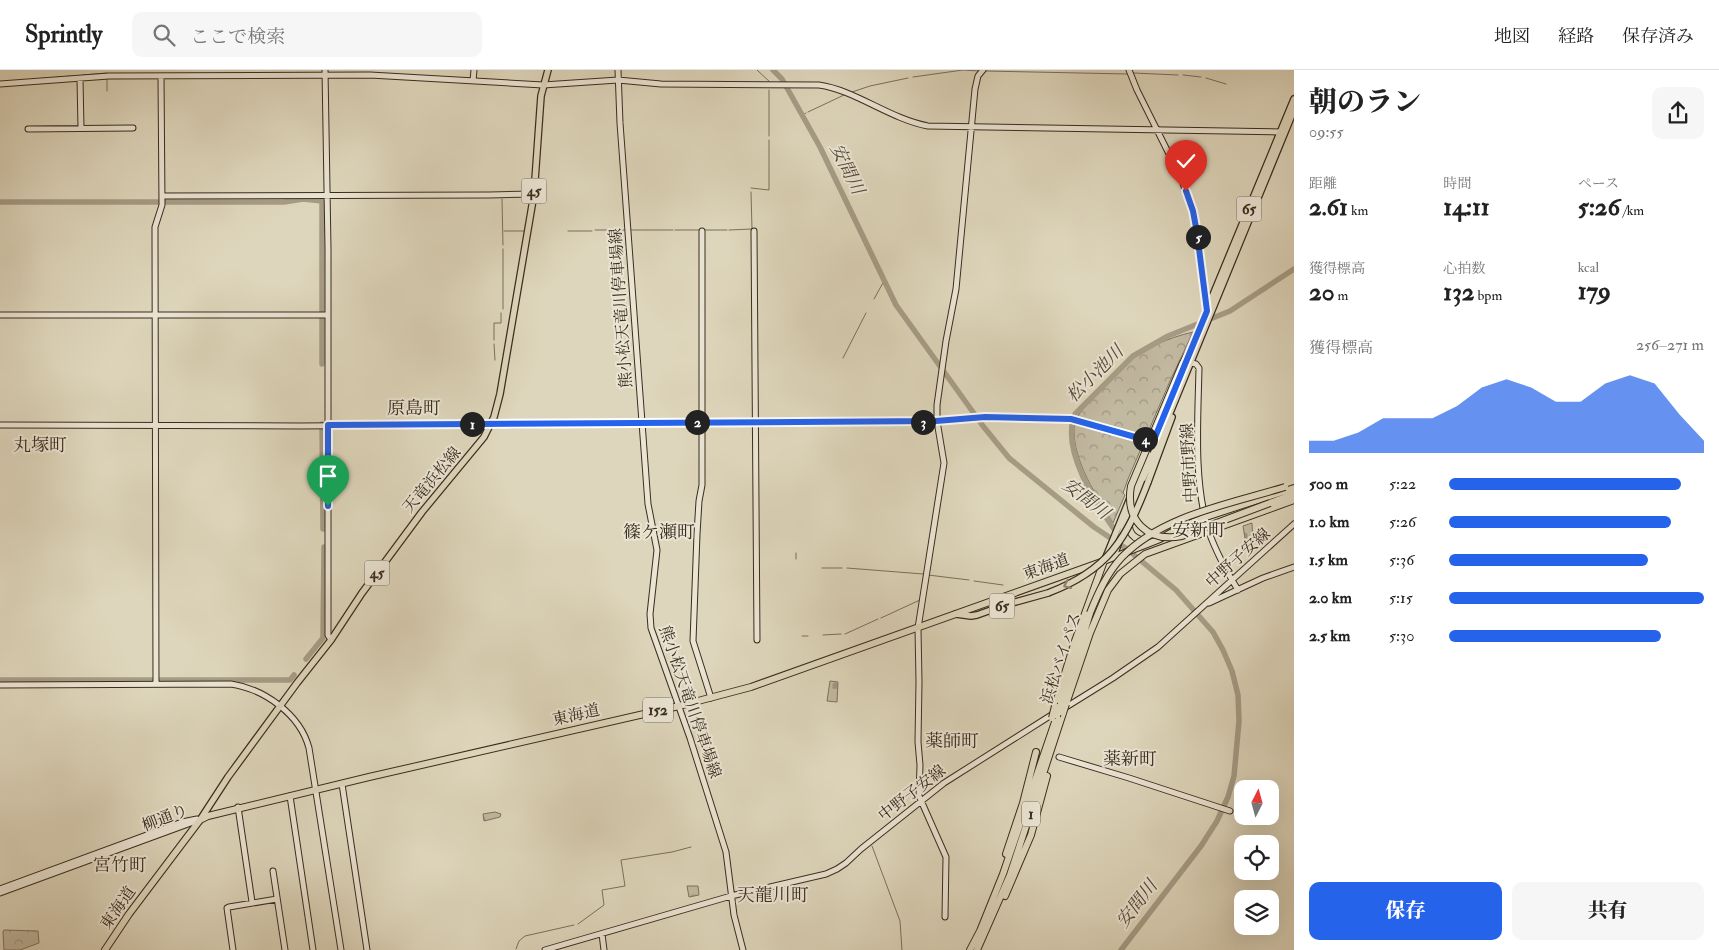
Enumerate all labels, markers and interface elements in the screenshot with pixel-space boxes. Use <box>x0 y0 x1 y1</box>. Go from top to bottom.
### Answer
search box <box>132 12 482 57</box>
text: Sprintly <box>25 19 102 50</box>
icon: search <box>150 21 178 49</box>
text: ここで検索 <box>190 25 285 49</box>
text: 地図 <box>1494 25 1530 48</box>
text: 経路 <box>1558 25 1594 48</box>
text: 保存済み <box>1622 25 1694 48</box>
text: 朝のラン <box>1309 85 1421 120</box>
button: share <box>1652 87 1704 139</box>
text: 09:55 <box>1309 122 1343 142</box>
water label: 安間川 <box>825 140 870 200</box>
pin <box>1165 140 1207 191</box>
icon: check <box>1172 147 1200 175</box>
text: 距離 <box>1309 175 1337 192</box>
text: 時間 <box>1443 175 1471 192</box>
text: ペース <box>1578 175 1619 192</box>
road number: 45 <box>522 178 546 204</box>
text: 2.61 <box>1309 192 1348 223</box>
text: 14:11 <box>1443 192 1490 223</box>
text: 5:26 <box>1578 192 1620 223</box>
road number: 65 <box>1236 196 1262 222</box>
text: km <box>1348 202 1368 219</box>
text: /km <box>1620 202 1644 219</box>
pin: 5 <box>1186 224 1210 250</box>
street label: 熊小松天竜川停車場線 <box>605 227 637 389</box>
text: 5 <box>1195 229 1202 246</box>
text: kcal <box>1578 259 1599 276</box>
text: 獲得標高 <box>1309 260 1365 277</box>
text: 心拍数 <box>1443 260 1485 277</box>
text: 179 <box>1578 276 1611 307</box>
text: 20 <box>1309 277 1335 308</box>
text: 132 <box>1443 277 1475 308</box>
text: m <box>1335 287 1348 304</box>
text: bpm <box>1475 287 1502 304</box>
text: 256–271 m <box>1636 335 1704 355</box>
text: 獲得標高 <box>1309 338 1373 358</box>
water label: 松小池川 <box>1061 339 1130 408</box>
district label: 原島町 <box>387 397 441 420</box>
pin: 2 <box>684 410 710 434</box>
pin: 3 <box>910 410 936 434</box>
pin: 1 <box>460 412 484 436</box>
text: 2 <box>694 414 701 431</box>
text: 3 <box>921 414 926 431</box>
text: 1 <box>470 416 475 433</box>
street label: 中野市野線 <box>1177 423 1201 503</box>
pin: 4 <box>1132 426 1158 452</box>
text: 4 <box>1142 431 1149 448</box>
district label: 丸塚町 <box>13 434 67 457</box>
street label: 天竜浜松線 <box>399 443 465 517</box>
pin <box>307 455 349 506</box>
icon: arrive <box>314 462 342 490</box>
water label: 安間川 <box>1058 473 1116 526</box>
text: 500 m <box>1309 474 1348 494</box>
text: 5:22 <box>1389 474 1416 494</box>
text: 1.0 km <box>1309 512 1349 532</box>
text: 5:26 <box>1389 512 1416 532</box>
district label: 安新町 <box>1172 519 1226 542</box>
district label: 篠ケ瀬町 <box>623 521 695 544</box>
street label: 中野子安線 <box>1202 524 1274 592</box>
street label: 東海道 <box>1020 549 1072 585</box>
text: 1.5 km <box>1309 550 1348 570</box>
text: 5:36 <box>1389 550 1414 570</box>
road number: 45 <box>364 560 390 586</box>
one-way arrow <box>1063 579 1072 590</box>
text: 2.0 km <box>1309 588 1352 608</box>
text: 5:15 <box>1389 588 1413 608</box>
road number: 65 <box>990 594 1014 618</box>
street label: 浜松バイパス <box>1037 609 1085 707</box>
street label: 熊小松天竜川停車場線 <box>654 623 726 781</box>
text: 2.5 km <box>1309 626 1350 646</box>
text: 5:30 <box>1389 626 1414 646</box>
road number: 152 <box>643 698 673 722</box>
street label: 東海道 <box>550 700 602 730</box>
district label: 薬師町 <box>925 730 979 753</box>
district label: 薬新町 <box>1103 748 1157 771</box>
street label: 中野子安線 <box>874 760 950 826</box>
north arrow <box>1234 780 1279 825</box>
map controls <box>1234 780 1279 935</box>
street label: 柳通り <box>139 800 191 836</box>
road number: 1 <box>1022 802 1040 826</box>
button: locate <box>1234 835 1279 880</box>
district label: 宮竹町 <box>93 854 147 877</box>
water label: 安間川 <box>1111 874 1164 932</box>
button: 保存 <box>1309 882 1502 940</box>
button: 共有 <box>1512 882 1704 940</box>
street label: 東海道 <box>96 883 140 933</box>
district label: 天龍川町 <box>737 884 809 907</box>
button: layers <box>1234 890 1279 935</box>

